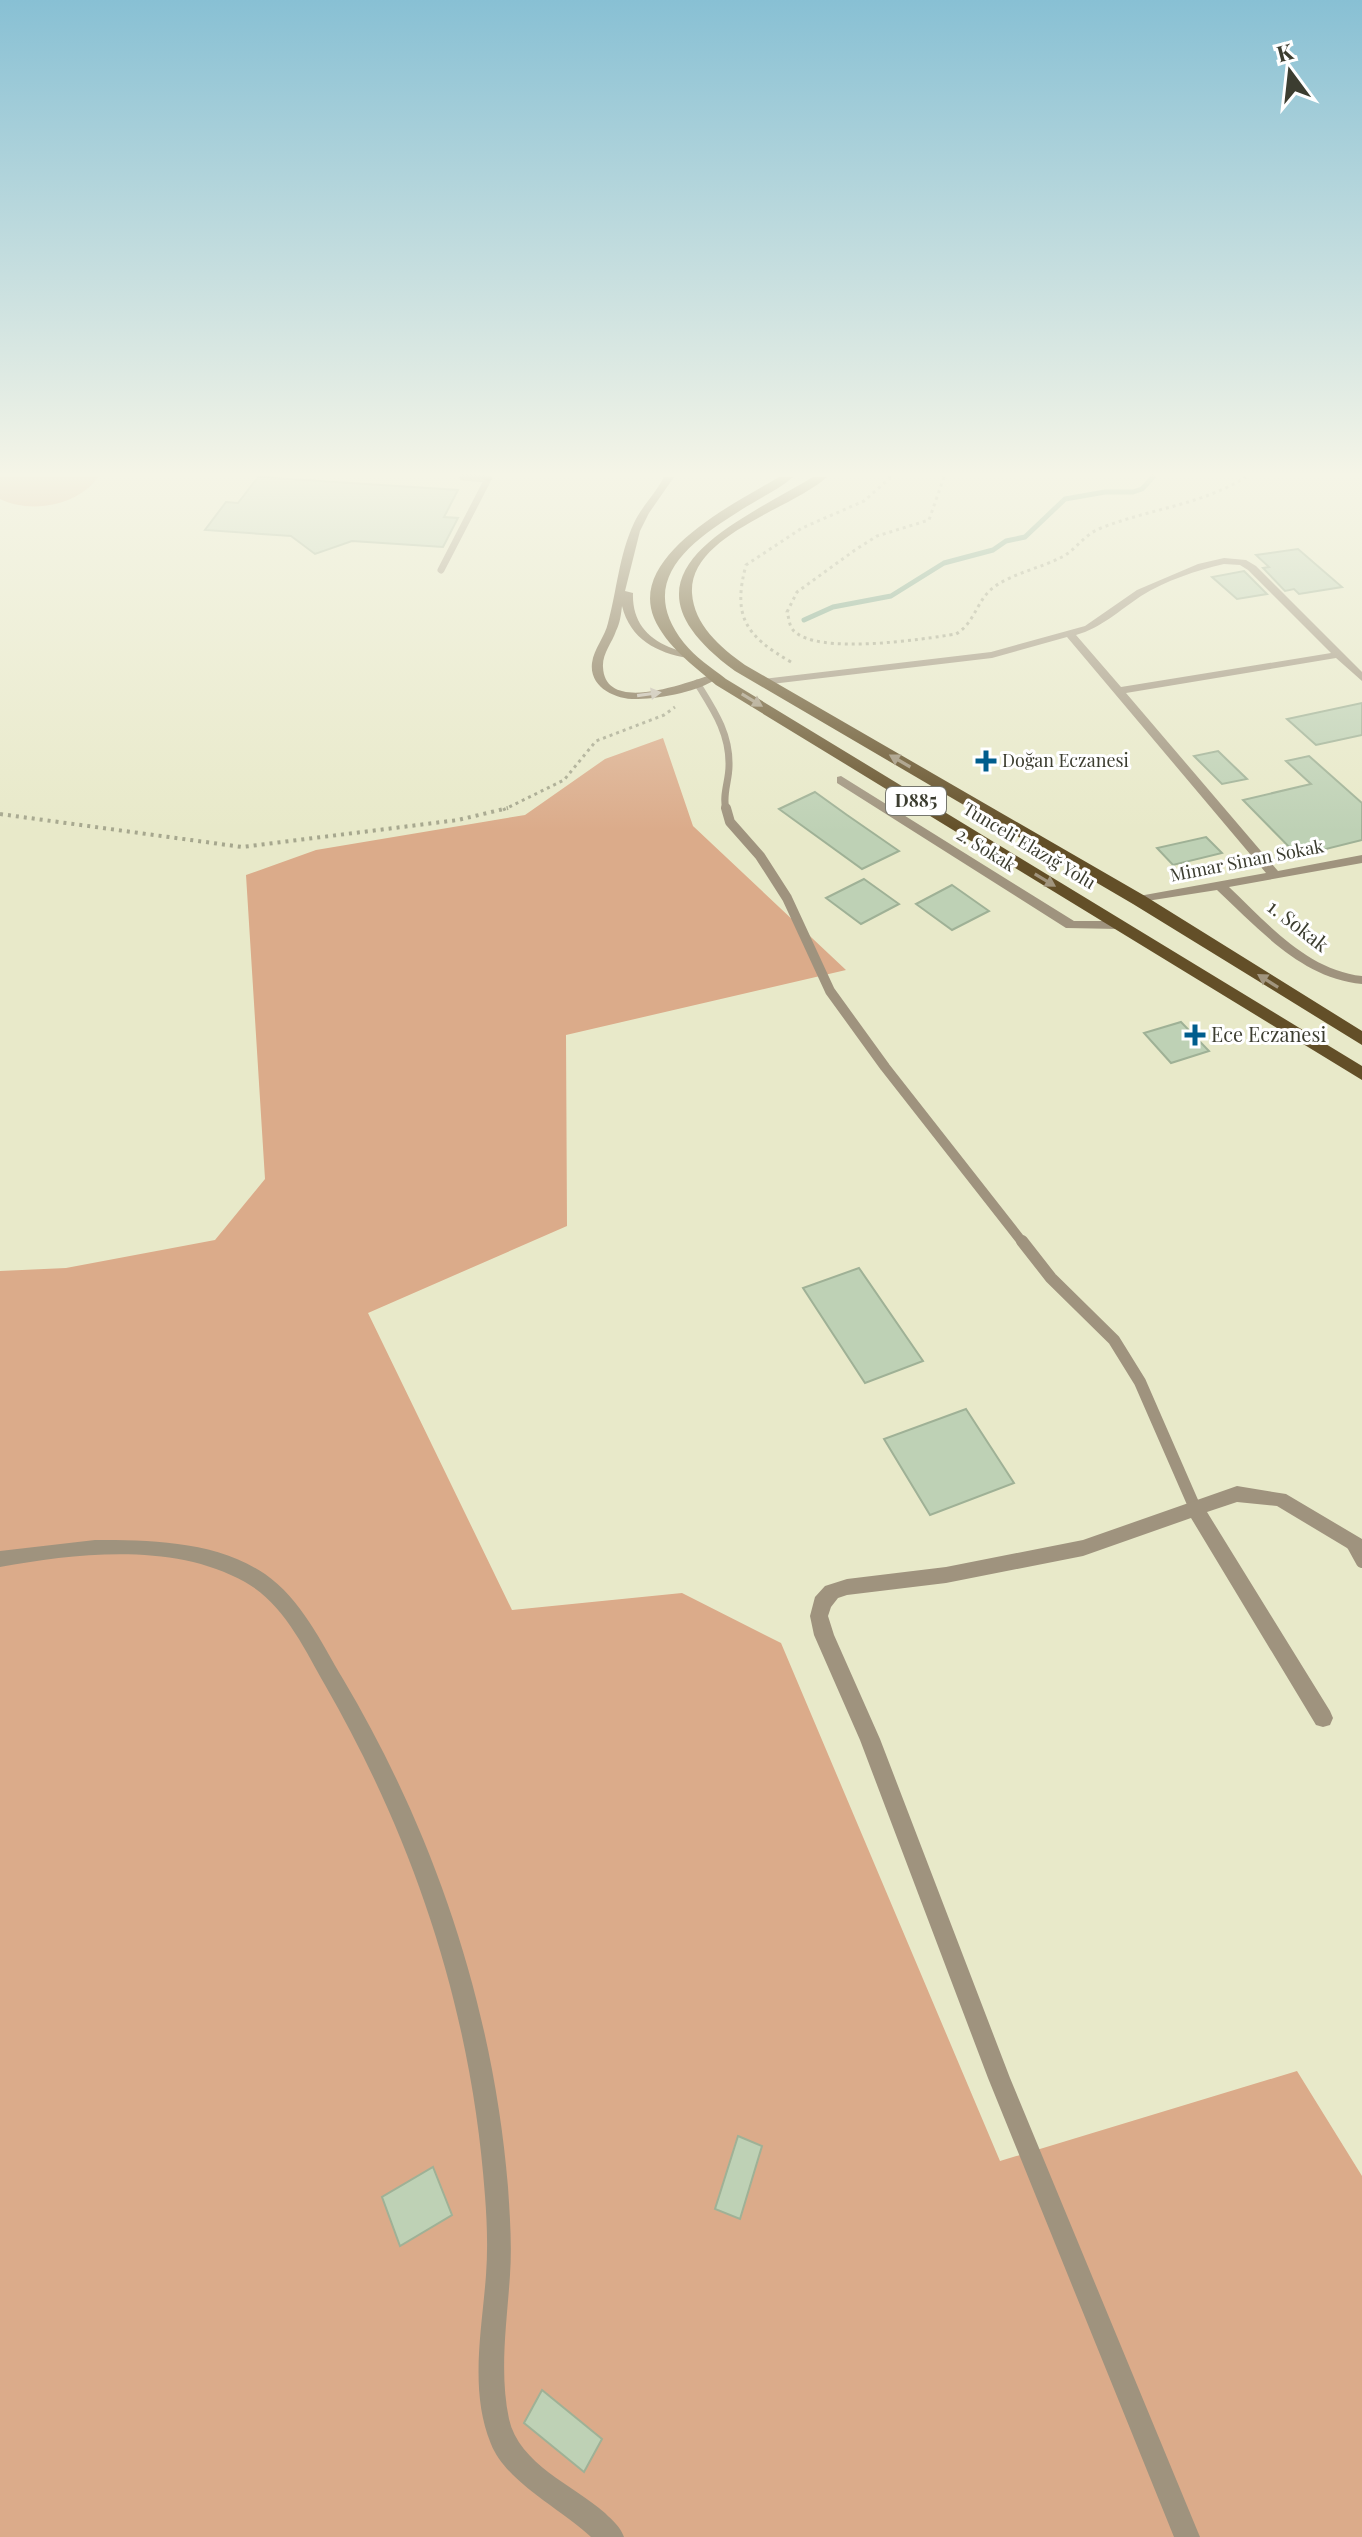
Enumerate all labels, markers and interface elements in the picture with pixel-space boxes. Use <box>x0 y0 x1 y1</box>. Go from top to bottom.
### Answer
north arrow <box>1250 32 1330 112</box>
text: K <box>1273 35 1296 68</box>
one-way arrow <box>637 687 662 700</box>
one-way arrow <box>740 692 763 707</box>
place label: Doğan Eczanesi <box>1002 748 1129 772</box>
marker: Doğan Eczanesi <box>977 752 995 770</box>
one-way arrow <box>889 754 911 768</box>
road number: D885 <box>886 787 946 815</box>
street label: Tunceli Elazığ Yolu <box>959 796 1101 895</box>
street label: 2. Sokak <box>952 822 1021 877</box>
street label: Mimar Sinan Sokak <box>1168 833 1326 887</box>
one-way arrow <box>1034 872 1056 886</box>
street label: 1. Sokak <box>1263 892 1335 957</box>
one-way arrow <box>1257 974 1279 988</box>
place label: Ece Eczanesi <box>1211 1020 1326 1047</box>
marker: Ece Eczanesi <box>1186 1026 1204 1044</box>

